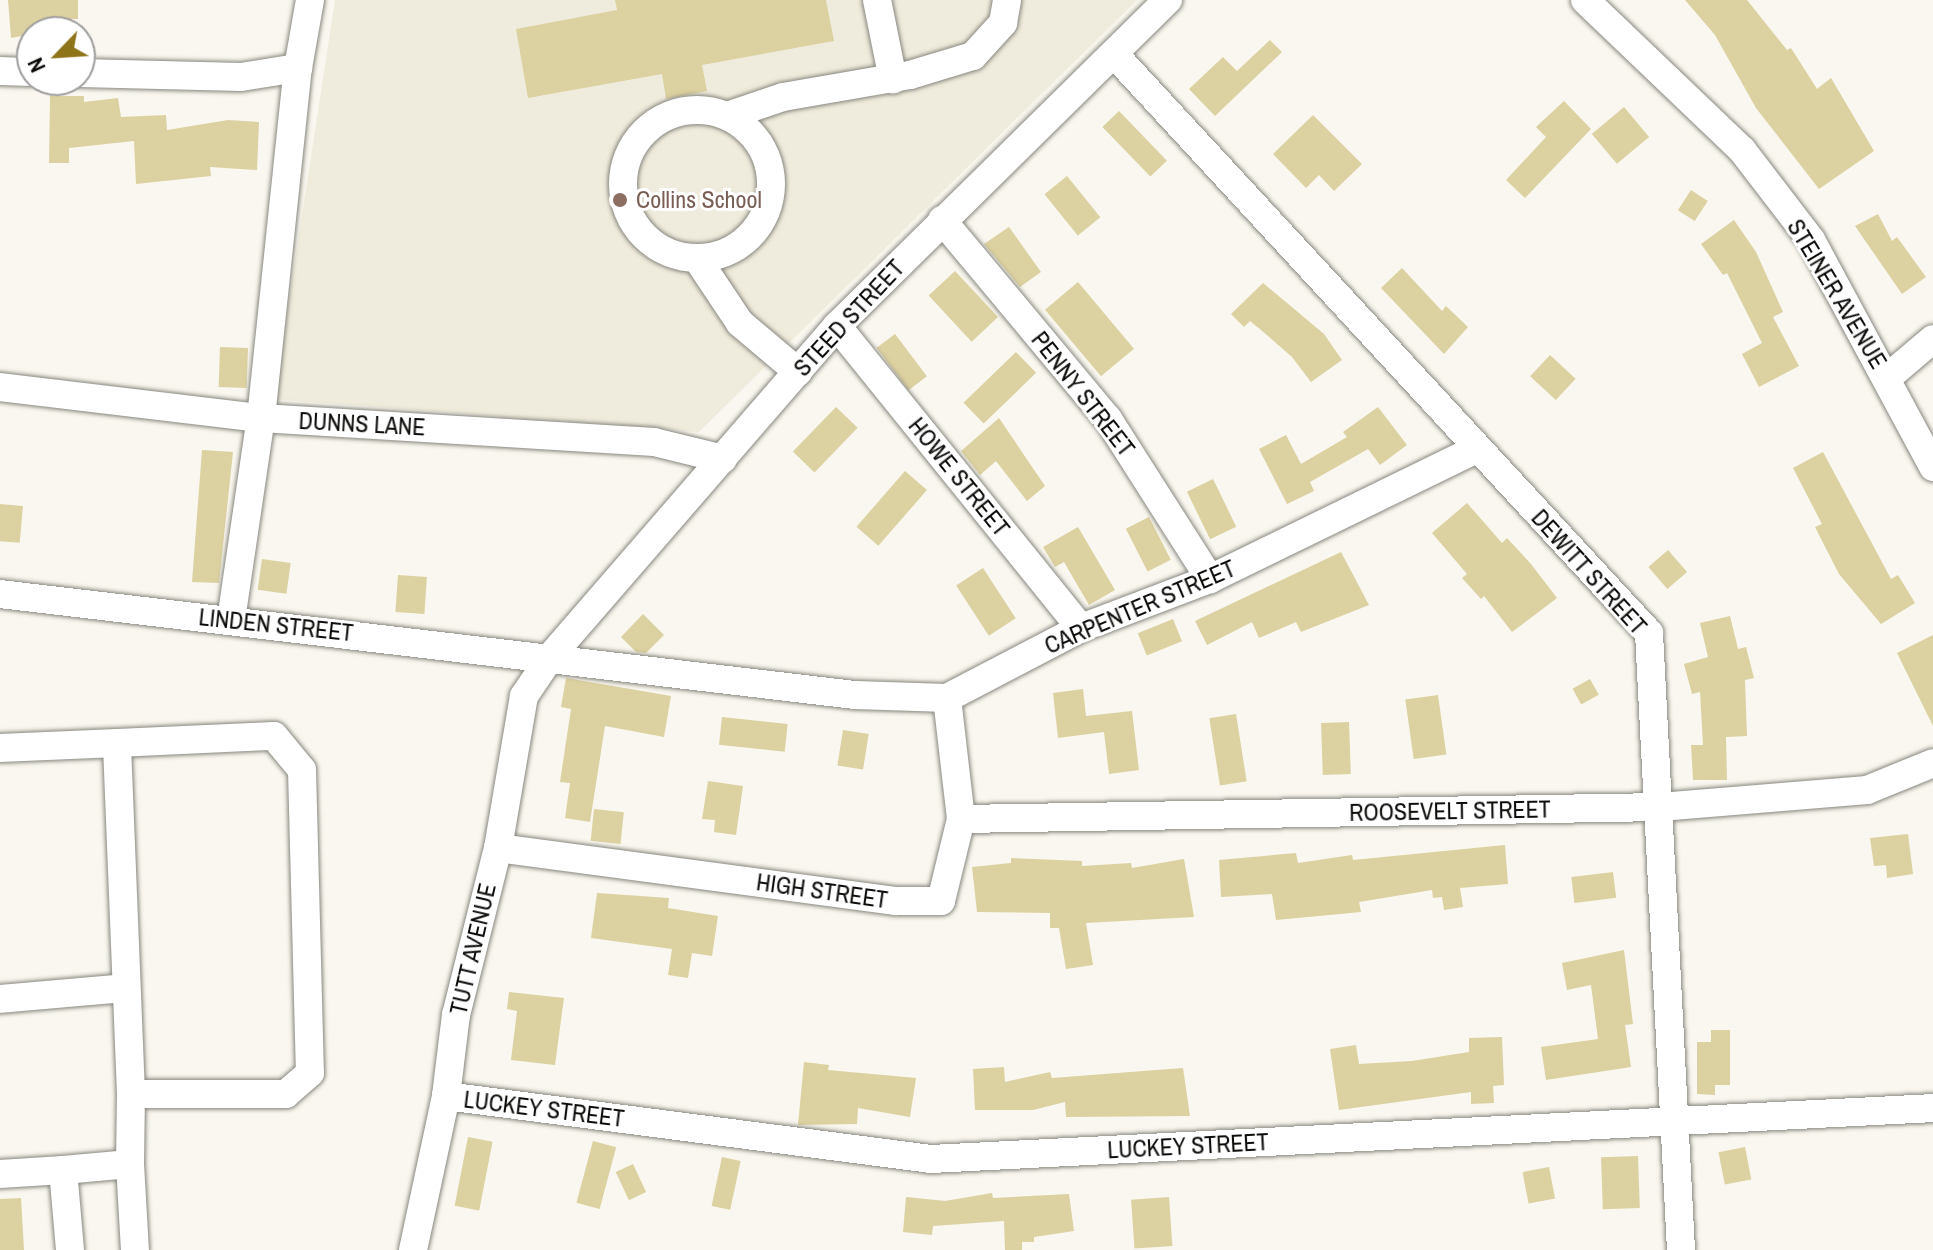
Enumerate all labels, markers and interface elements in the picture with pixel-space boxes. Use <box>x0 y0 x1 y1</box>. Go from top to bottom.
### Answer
north arrow <box>16 16 96 96</box>
text: N <box>20 53 52 78</box>
place label: Collins School <box>636 186 762 214</box>
marker: Collins School <box>611 191 629 209</box>
street label: STEINER AVENUE <box>1781 214 1893 374</box>
street label: STEED STREET <box>788 254 910 382</box>
street label: PENNY STREET <box>1025 326 1141 462</box>
street label: DUNNS LANE <box>298 406 426 442</box>
street label: HOWE STREET <box>902 412 1016 542</box>
street label: DEWITT STREET <box>1525 503 1653 641</box>
street label: CARPENTER STREET <box>1040 554 1240 660</box>
street label: LINDEN STREET <box>197 603 355 647</box>
street label: ROOSEVELT STREET <box>1349 795 1551 827</box>
street label: HIGH STREET <box>754 868 890 914</box>
street label: TUTT AVENUE <box>444 880 502 1018</box>
street label: LUCKEY STREET <box>462 1085 626 1133</box>
street label: LUCKEY STREET <box>1106 1127 1270 1165</box>

